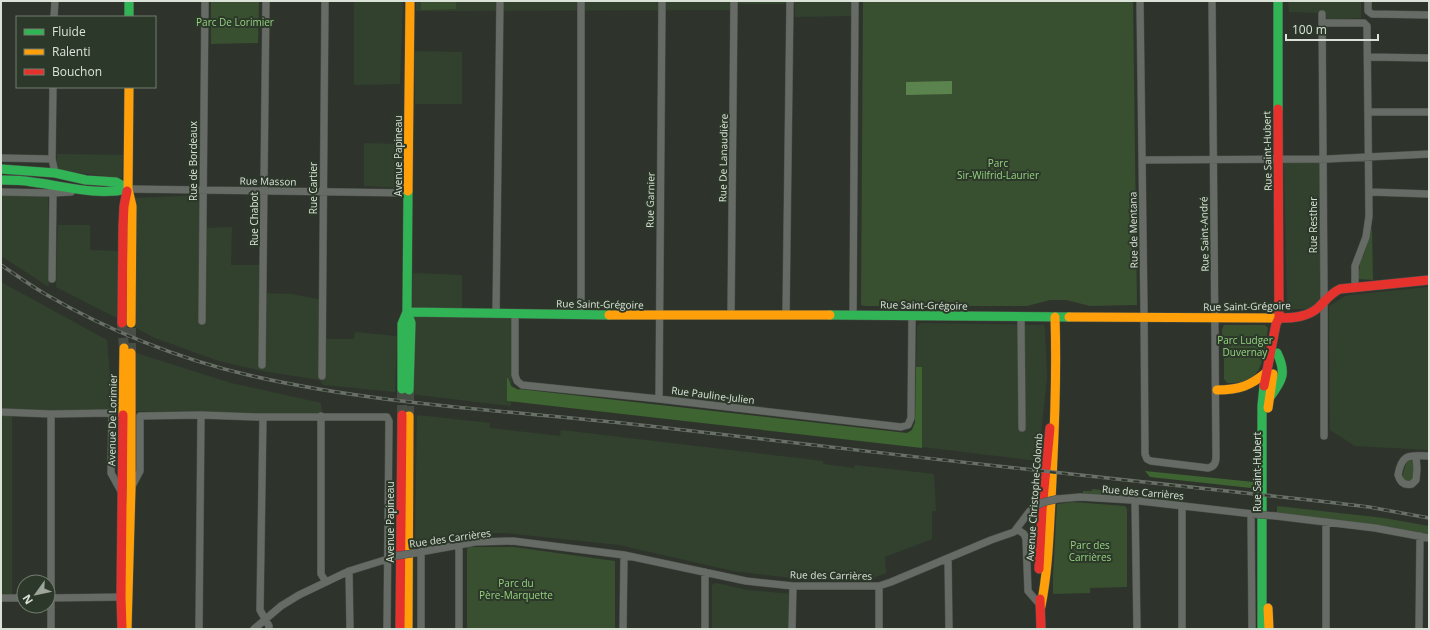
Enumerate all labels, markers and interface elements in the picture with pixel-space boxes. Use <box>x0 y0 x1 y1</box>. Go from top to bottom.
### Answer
park label: Parc De Lorimier <box>196 15 274 29</box>
legend <box>16 16 156 88</box>
scale bar <box>1286 16 1378 42</box>
text: 100 m <box>1292 21 1327 38</box>
text: Fluide <box>52 23 86 40</box>
text: Ralenti <box>52 43 91 60</box>
text: Bouchon <box>52 63 102 80</box>
street label: Rue Saint-Hubert <box>1259 111 1275 191</box>
street label: Rue De Lanaudière <box>715 113 731 202</box>
street label: Avenue Papineau <box>391 115 405 197</box>
street label: Rue de Bordeaux <box>186 120 200 201</box>
park label: Parc Sir-Wilfrid-Laurier <box>957 156 1039 182</box>
street label: Rue Cartier <box>306 162 320 214</box>
street label: Rue Garnier <box>643 172 657 228</box>
street label: Rue Masson <box>240 174 296 188</box>
street label: Rue Chabot <box>247 191 261 246</box>
street label: Rue de Mentana <box>1125 192 1141 268</box>
street label: Rue Saint-André <box>1196 196 1212 272</box>
street label: Rue Resther <box>1306 197 1320 253</box>
street label: Rue Saint-Grégoire <box>556 296 644 312</box>
street label: Rue Saint-Grégoire <box>880 297 968 313</box>
street label: Rue Saint-Grégoire <box>1203 298 1291 314</box>
park label: Parc Ludger Duvernay <box>1217 333 1273 359</box>
street label: Avenue De Lorimier <box>104 374 120 466</box>
street label: Rue Pauline-Julien <box>671 383 755 407</box>
street label: Rue Saint-Hubert <box>1250 432 1264 512</box>
street label: Avenue Christophe-Colomb <box>1023 433 1045 561</box>
street label: Avenue Papineau <box>383 481 397 563</box>
street label: Rue des Carrières <box>1101 481 1185 503</box>
street label: Rue des Carrières <box>408 525 492 551</box>
park label: Parc des Carrières <box>1069 538 1112 564</box>
street label: Rue des Carrières <box>790 567 872 583</box>
north arrow <box>16 574 56 614</box>
park label: Parc du Père-Marquette <box>479 576 553 602</box>
text: N <box>18 592 36 608</box>

